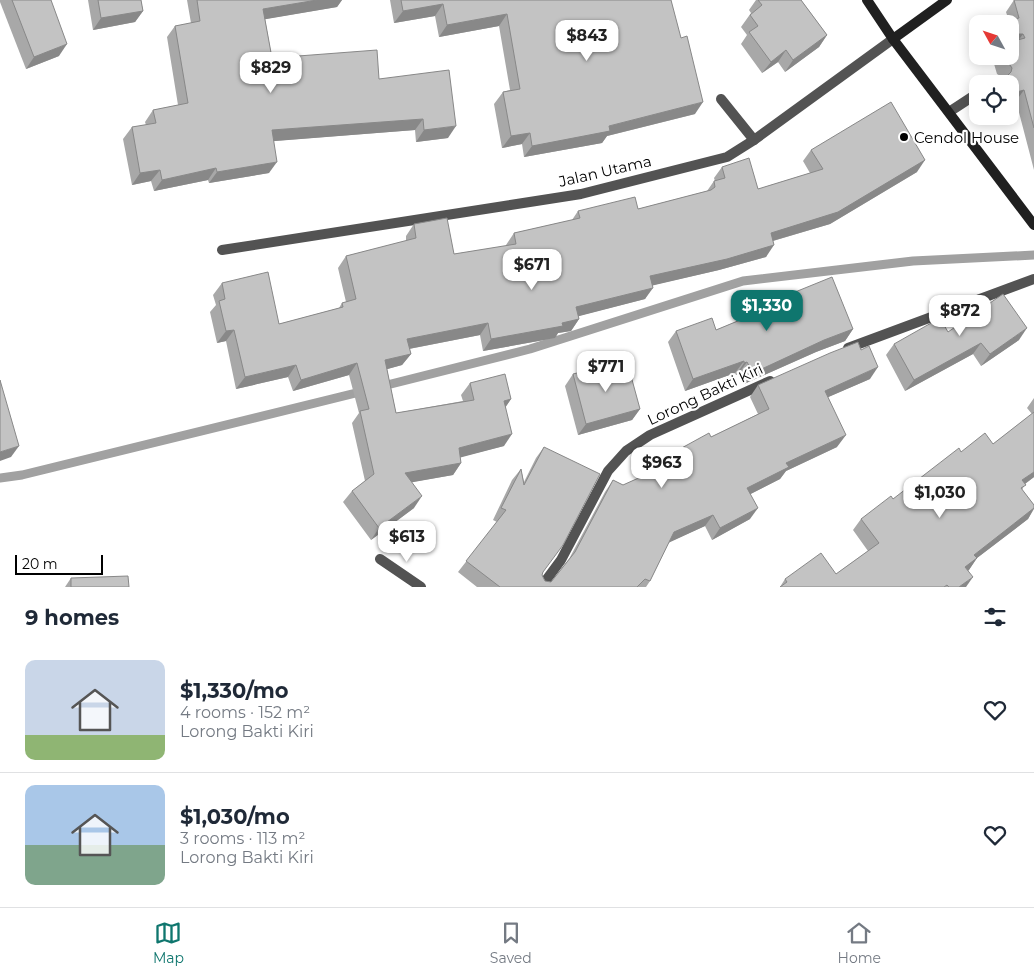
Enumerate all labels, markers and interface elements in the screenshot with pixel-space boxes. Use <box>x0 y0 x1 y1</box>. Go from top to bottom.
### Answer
north arrow <box>969 15 1019 65</box>
map controls <box>969 15 1019 125</box>
pin: $843 <box>557 20 617 62</box>
text: $843 <box>566 26 608 45</box>
pin: $829 <box>241 52 301 94</box>
text: $829 <box>251 58 291 77</box>
button: locate <box>969 75 1019 125</box>
place label: Cendol House <box>914 128 1019 147</box>
marker: Cendol House <box>898 131 910 143</box>
street label: Jalan Utama <box>556 151 653 191</box>
pin: $671 <box>502 248 562 291</box>
text: $671 <box>514 255 550 274</box>
pin: $1,330 <box>726 290 808 332</box>
pin: $872 <box>930 294 990 337</box>
text: $1,330 <box>742 296 792 315</box>
text: $872 <box>940 301 980 320</box>
pin: $771 <box>576 350 636 393</box>
text: $771 <box>588 357 624 376</box>
street label: Lorong Bakti Kiri <box>644 359 766 429</box>
pin: $963 <box>632 446 692 489</box>
text: $963 <box>642 453 682 472</box>
pin: $1,030 <box>899 476 981 519</box>
text: $1,030 <box>914 483 966 502</box>
pin: $613 <box>377 520 437 563</box>
text: $613 <box>389 527 425 546</box>
scale bar <box>15 552 102 575</box>
text: 20 m <box>22 555 58 573</box>
icon: filters <box>981 603 1009 631</box>
text: 9 homes <box>25 605 119 630</box>
text: $1,330/mo <box>180 678 289 703</box>
icon: home <box>65 680 125 740</box>
icon: heart <box>981 696 1009 724</box>
text: 4 rooms · 152 m² <box>180 703 310 722</box>
text: Lorong Bakti Kiri <box>180 722 314 741</box>
text: $1,030/mo <box>180 804 290 829</box>
icon: home <box>65 805 125 865</box>
icon: heart <box>981 821 1009 849</box>
text: 3 rooms · 113 m² <box>180 829 305 848</box>
text: Lorong Bakti Kiri <box>180 848 314 867</box>
tab: Map <box>153 919 184 967</box>
tab: Saved <box>490 919 532 967</box>
tab: Home <box>838 919 881 967</box>

